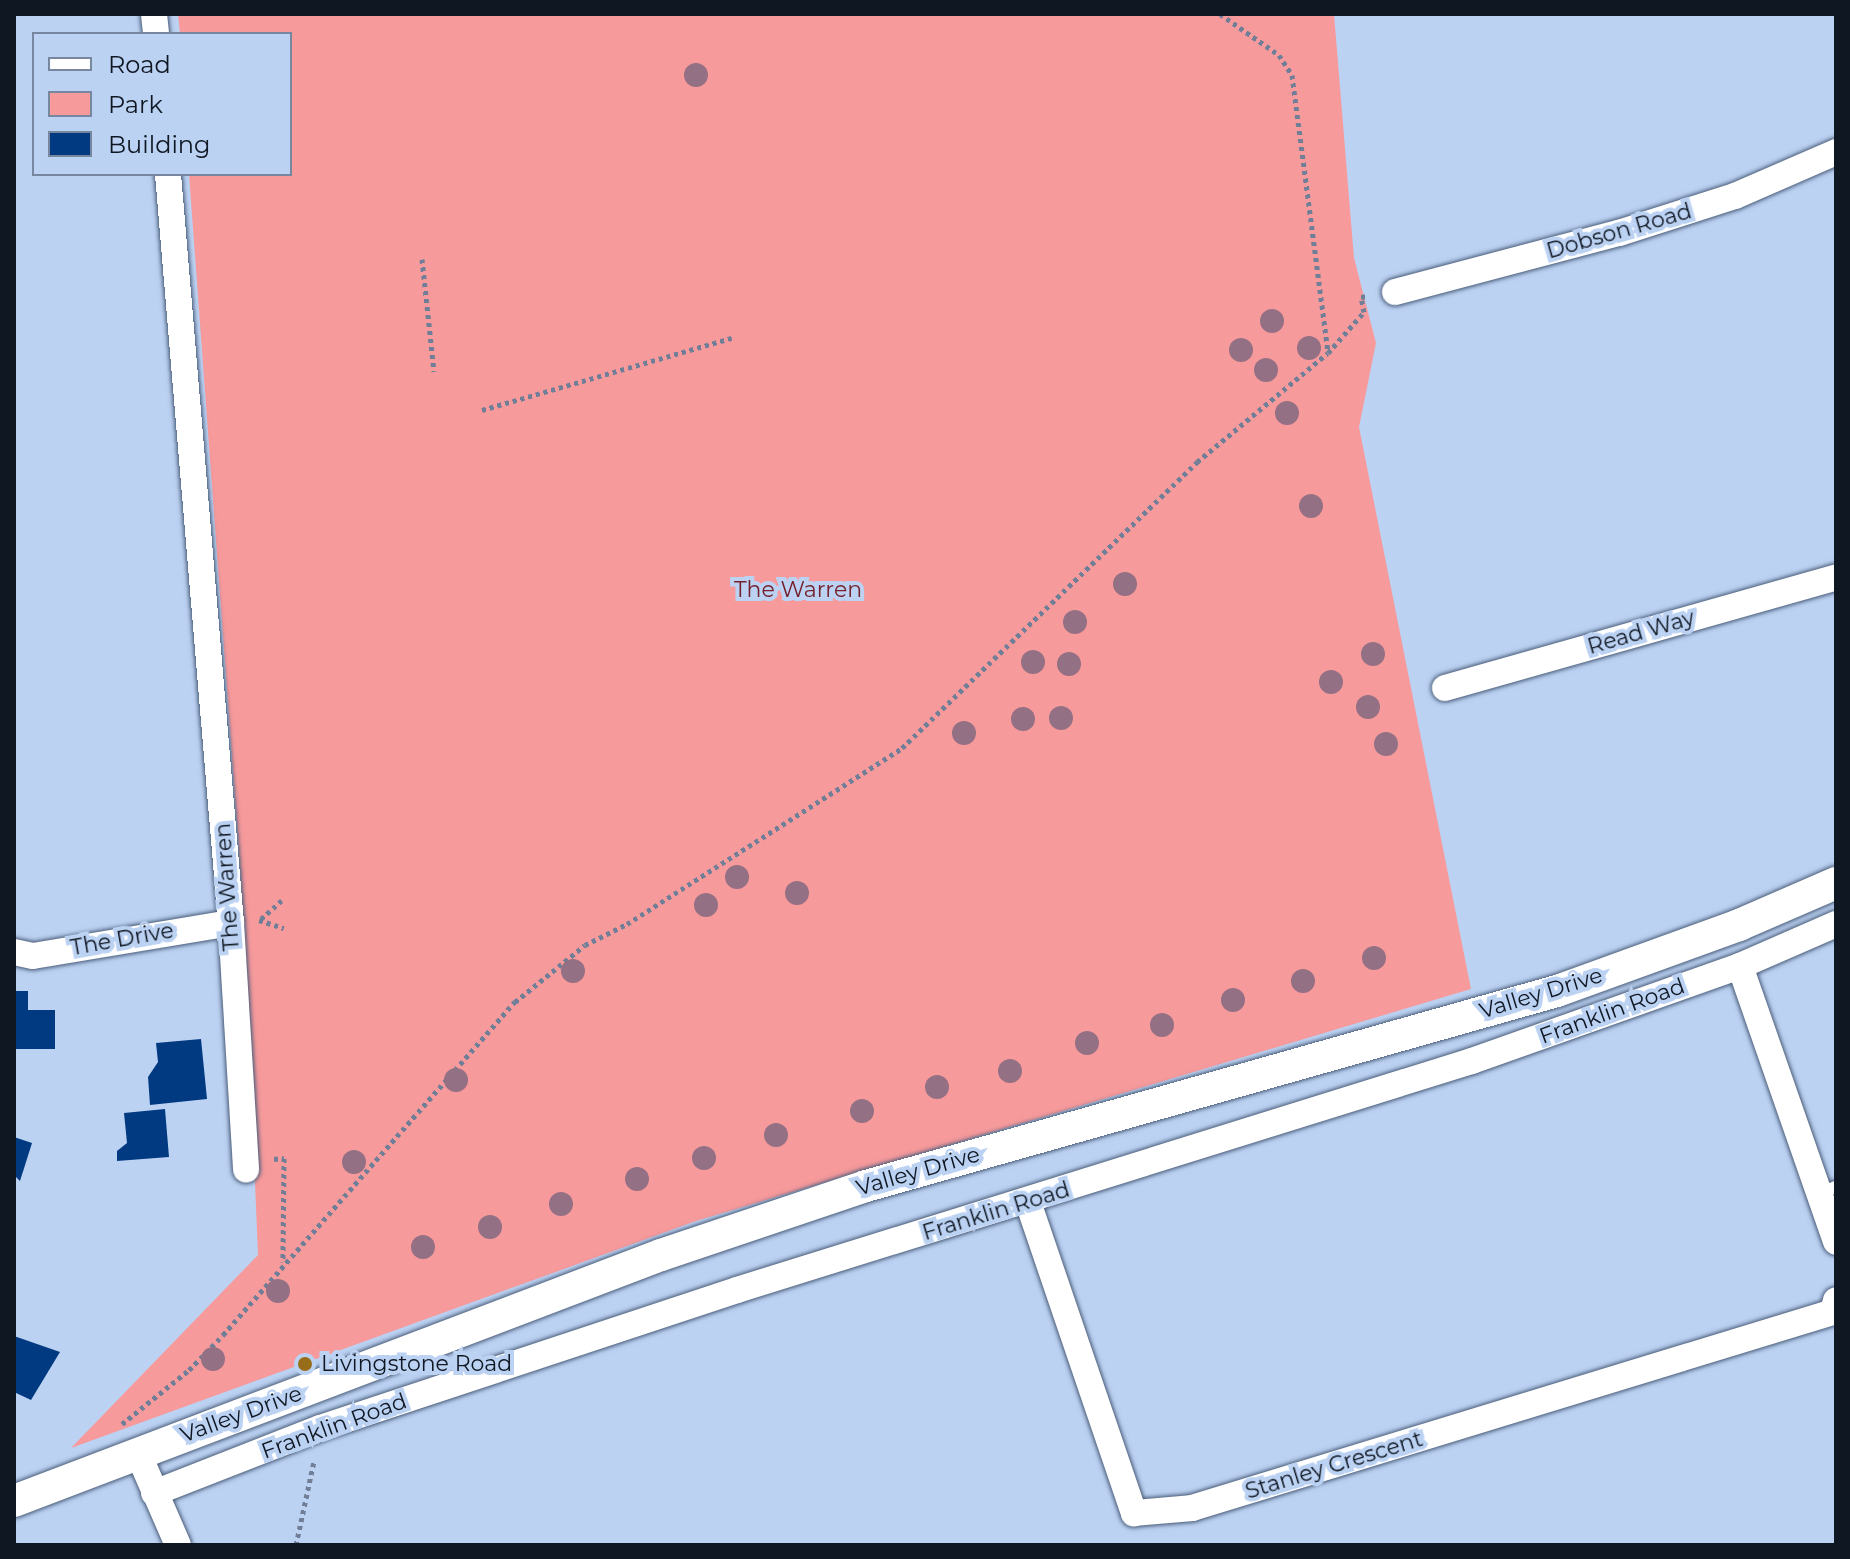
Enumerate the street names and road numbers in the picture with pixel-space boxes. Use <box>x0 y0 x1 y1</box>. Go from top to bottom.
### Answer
street label: Dobson Road <box>1543 198 1695 264</box>
street label: Read Way <box>1584 604 1698 660</box>
street label: The Warren <box>209 822 245 952</box>
street label: The Drive <box>68 917 176 961</box>
street label: Valley Drive <box>1476 962 1606 1024</box>
street label: Franklin Road <box>1536 972 1688 1050</box>
street label: Valley Drive <box>853 1141 983 1201</box>
street label: Franklin Road <box>919 1176 1073 1246</box>
street label: Valley Drive <box>177 1380 305 1448</box>
street label: Franklin Road <box>258 1387 410 1465</box>
street label: Stanley Crescent <box>1242 1425 1426 1505</box>

